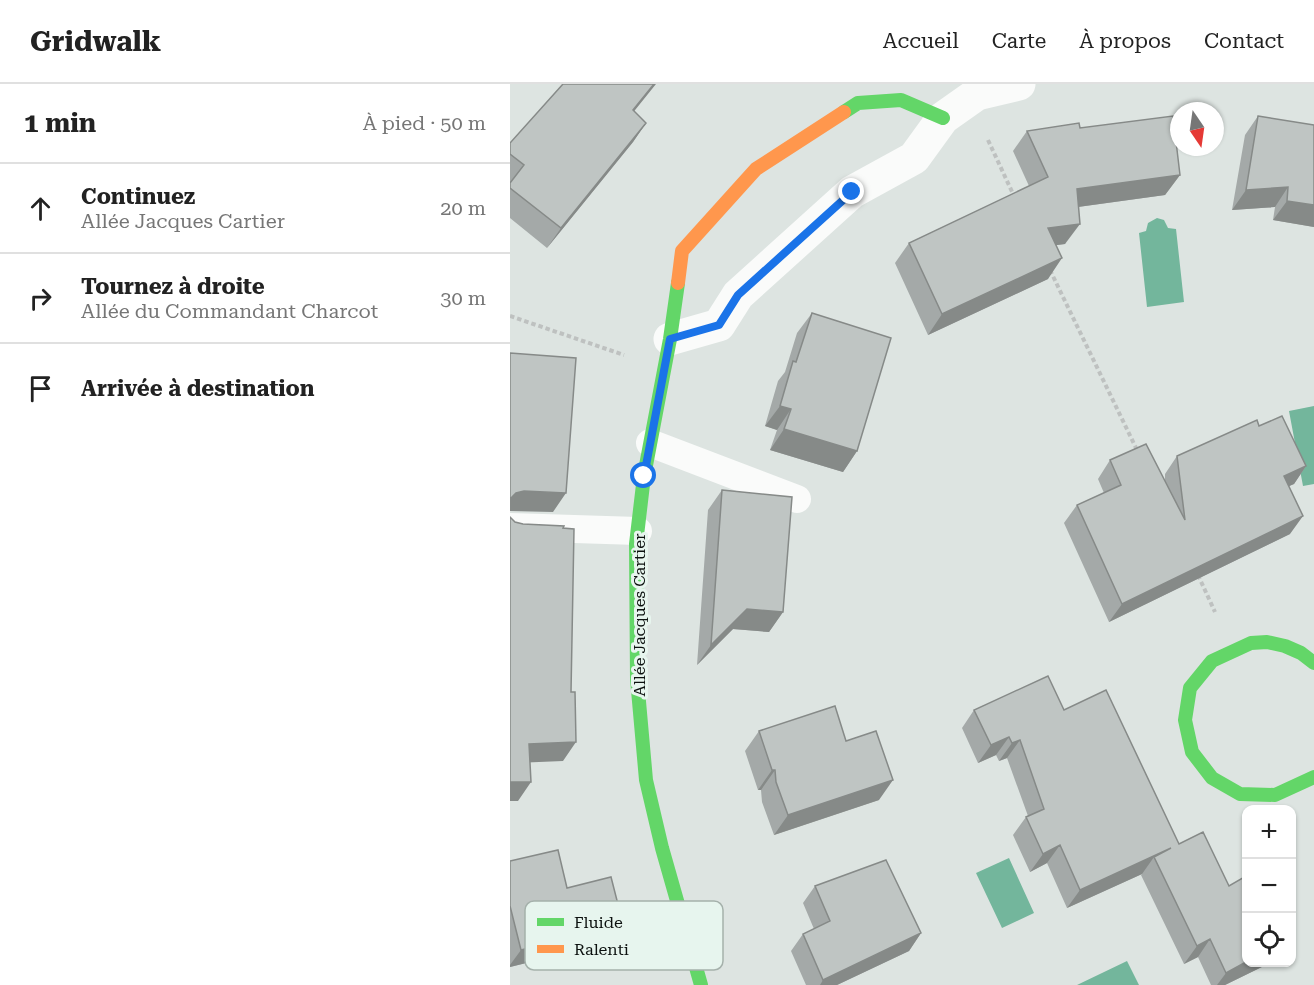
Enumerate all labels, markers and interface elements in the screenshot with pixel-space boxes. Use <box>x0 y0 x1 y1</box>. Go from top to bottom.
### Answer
text: Gridwalk <box>30 25 161 58</box>
text: Accueil <box>883 29 959 53</box>
text: Carte <box>992 29 1046 53</box>
text: À propos <box>1079 29 1171 53</box>
text: Contact <box>1204 29 1284 53</box>
north arrow <box>1170 102 1224 156</box>
text: 1 min <box>24 108 96 138</box>
text: À pied · 50 m <box>363 111 486 135</box>
route end <box>838 178 864 204</box>
text: Continuez <box>81 184 195 209</box>
icon: ahead <box>24 192 57 225</box>
text: 20 m <box>440 196 486 220</box>
text: Allée Jacques Cartier <box>81 209 285 233</box>
text: Tournez à droite <box>81 274 265 299</box>
icon: right <box>24 282 57 315</box>
text: 30 m <box>440 286 486 310</box>
text: Allée du Commandant Charcot <box>81 299 378 323</box>
icon: arrive <box>24 372 57 405</box>
text: Arrivée à destination <box>81 376 315 401</box>
route start <box>630 462 656 488</box>
street label: Allée Jacques Cartier <box>630 533 649 697</box>
map controls <box>1242 805 1296 967</box>
button: + <box>1242 805 1296 859</box>
button: − <box>1242 859 1296 913</box>
legend <box>525 901 723 970</box>
text: Fluide <box>574 913 623 932</box>
button: locate <box>1242 913 1296 967</box>
text: Ralenti <box>574 940 629 959</box>

